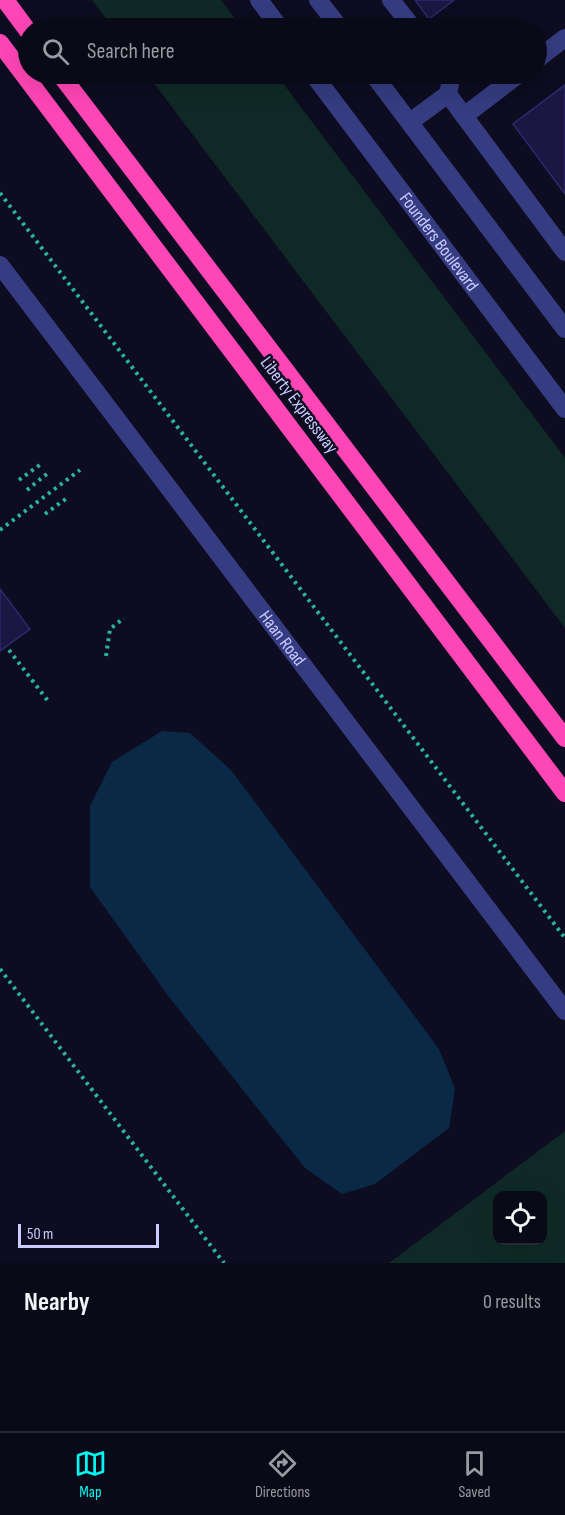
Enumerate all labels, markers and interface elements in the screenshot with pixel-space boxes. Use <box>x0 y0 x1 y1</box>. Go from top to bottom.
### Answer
search box <box>18 18 547 84</box>
icon: search <box>39 35 72 68</box>
text: Search here <box>87 38 174 65</box>
street label: Founders Boulevard <box>395 188 483 295</box>
street label: Liberty Expressway <box>256 353 342 457</box>
street label: Haan Road <box>255 606 310 670</box>
map controls <box>493 1191 547 1245</box>
button: locate <box>493 1191 547 1245</box>
scale bar <box>18 1221 159 1248</box>
text: 50 m <box>27 1225 53 1244</box>
text: Nearby <box>24 1287 90 1318</box>
text: 0 results <box>483 1290 541 1314</box>
tab: Map <box>74 1447 107 1502</box>
tab: Directions <box>255 1447 310 1502</box>
tab: Saved <box>458 1447 491 1502</box>

